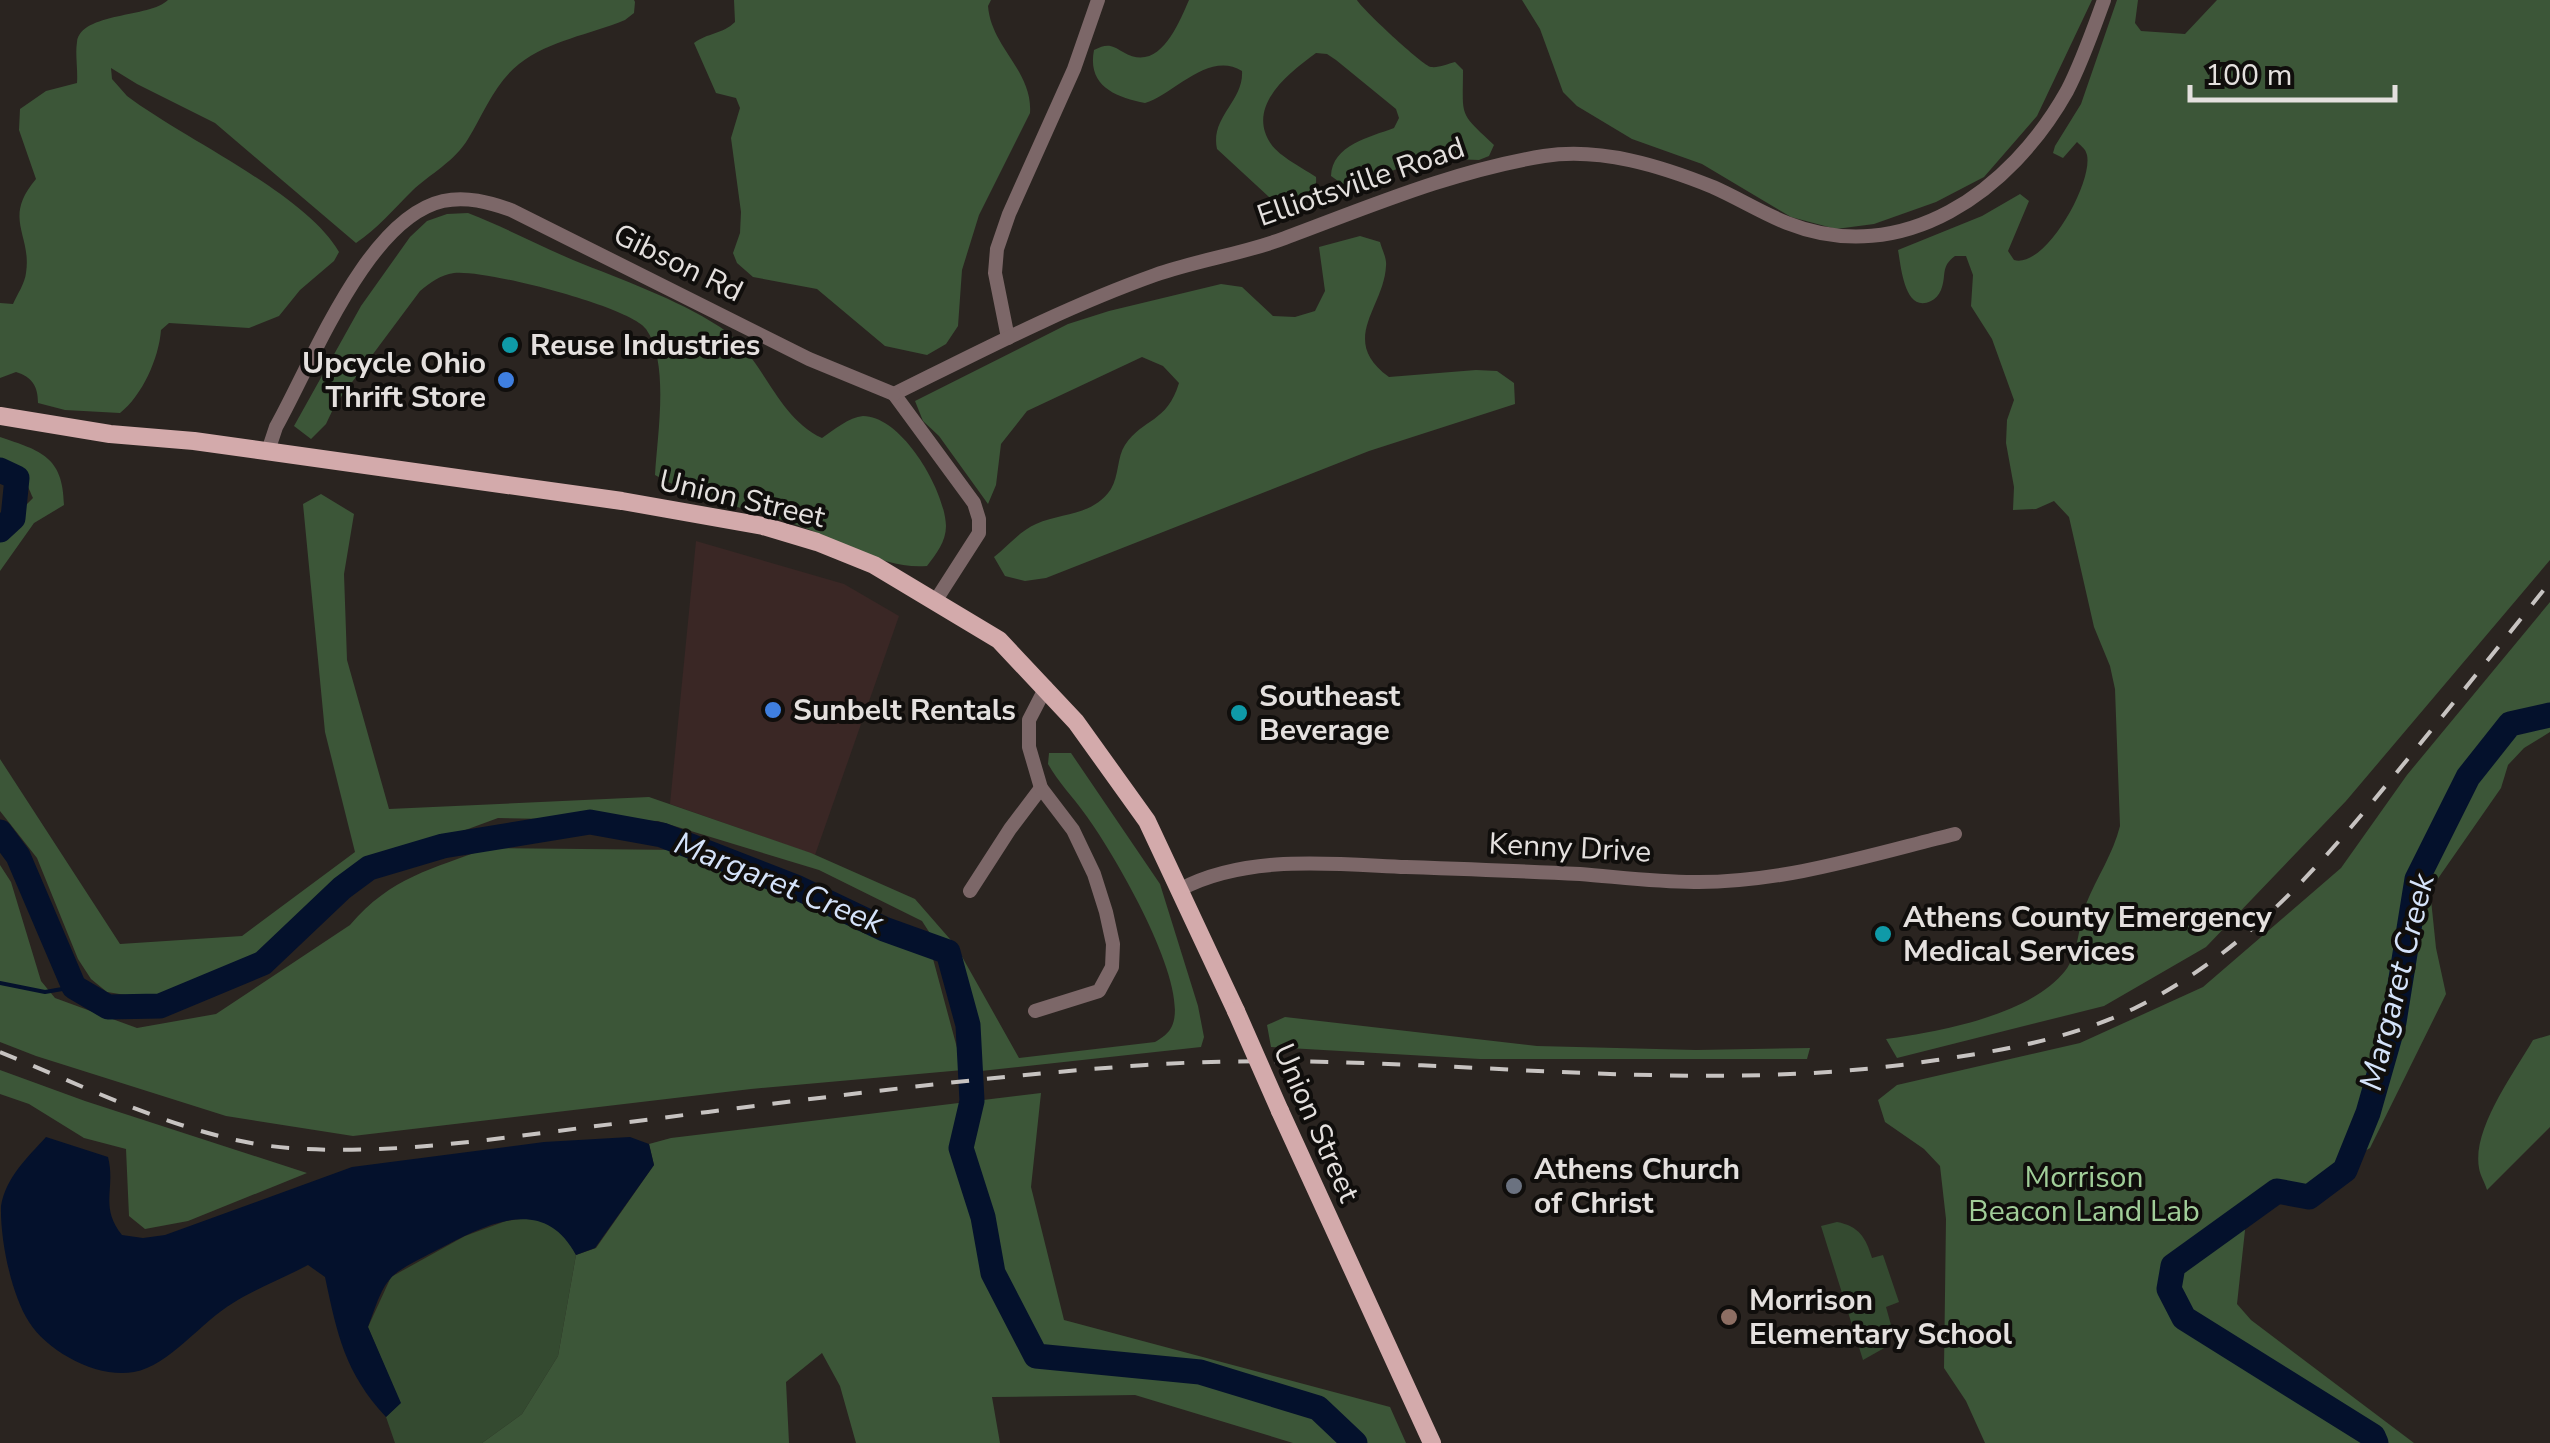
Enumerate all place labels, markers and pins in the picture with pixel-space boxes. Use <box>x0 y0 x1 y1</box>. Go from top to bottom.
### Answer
place label: Reuse Industries <box>530 325 761 366</box>
marker: Reuse Industries <box>499 334 521 356</box>
place label: Upcycle Ohio Thrift Store <box>302 343 486 418</box>
marker: Upcycle Ohio Thrift Store <box>495 369 517 391</box>
place label: Southeast Beverage <box>1259 676 1401 751</box>
place label: Sunbelt Rentals <box>793 690 1016 731</box>
marker: Sunbelt Rentals <box>762 699 784 721</box>
marker: Southeast Beverage <box>1228 702 1250 724</box>
place label: Athens County Emergency Medical Services <box>1903 897 2272 972</box>
marker: Athens County Emergency Medical Services <box>1872 923 1894 945</box>
place label: Athens Church of Christ <box>1534 1149 1740 1224</box>
marker: Athens Church of Christ <box>1503 1175 1525 1197</box>
place label: Morrison Elementary School <box>1749 1280 2012 1355</box>
marker: Morrison Elementary School <box>1718 1306 1740 1328</box>

